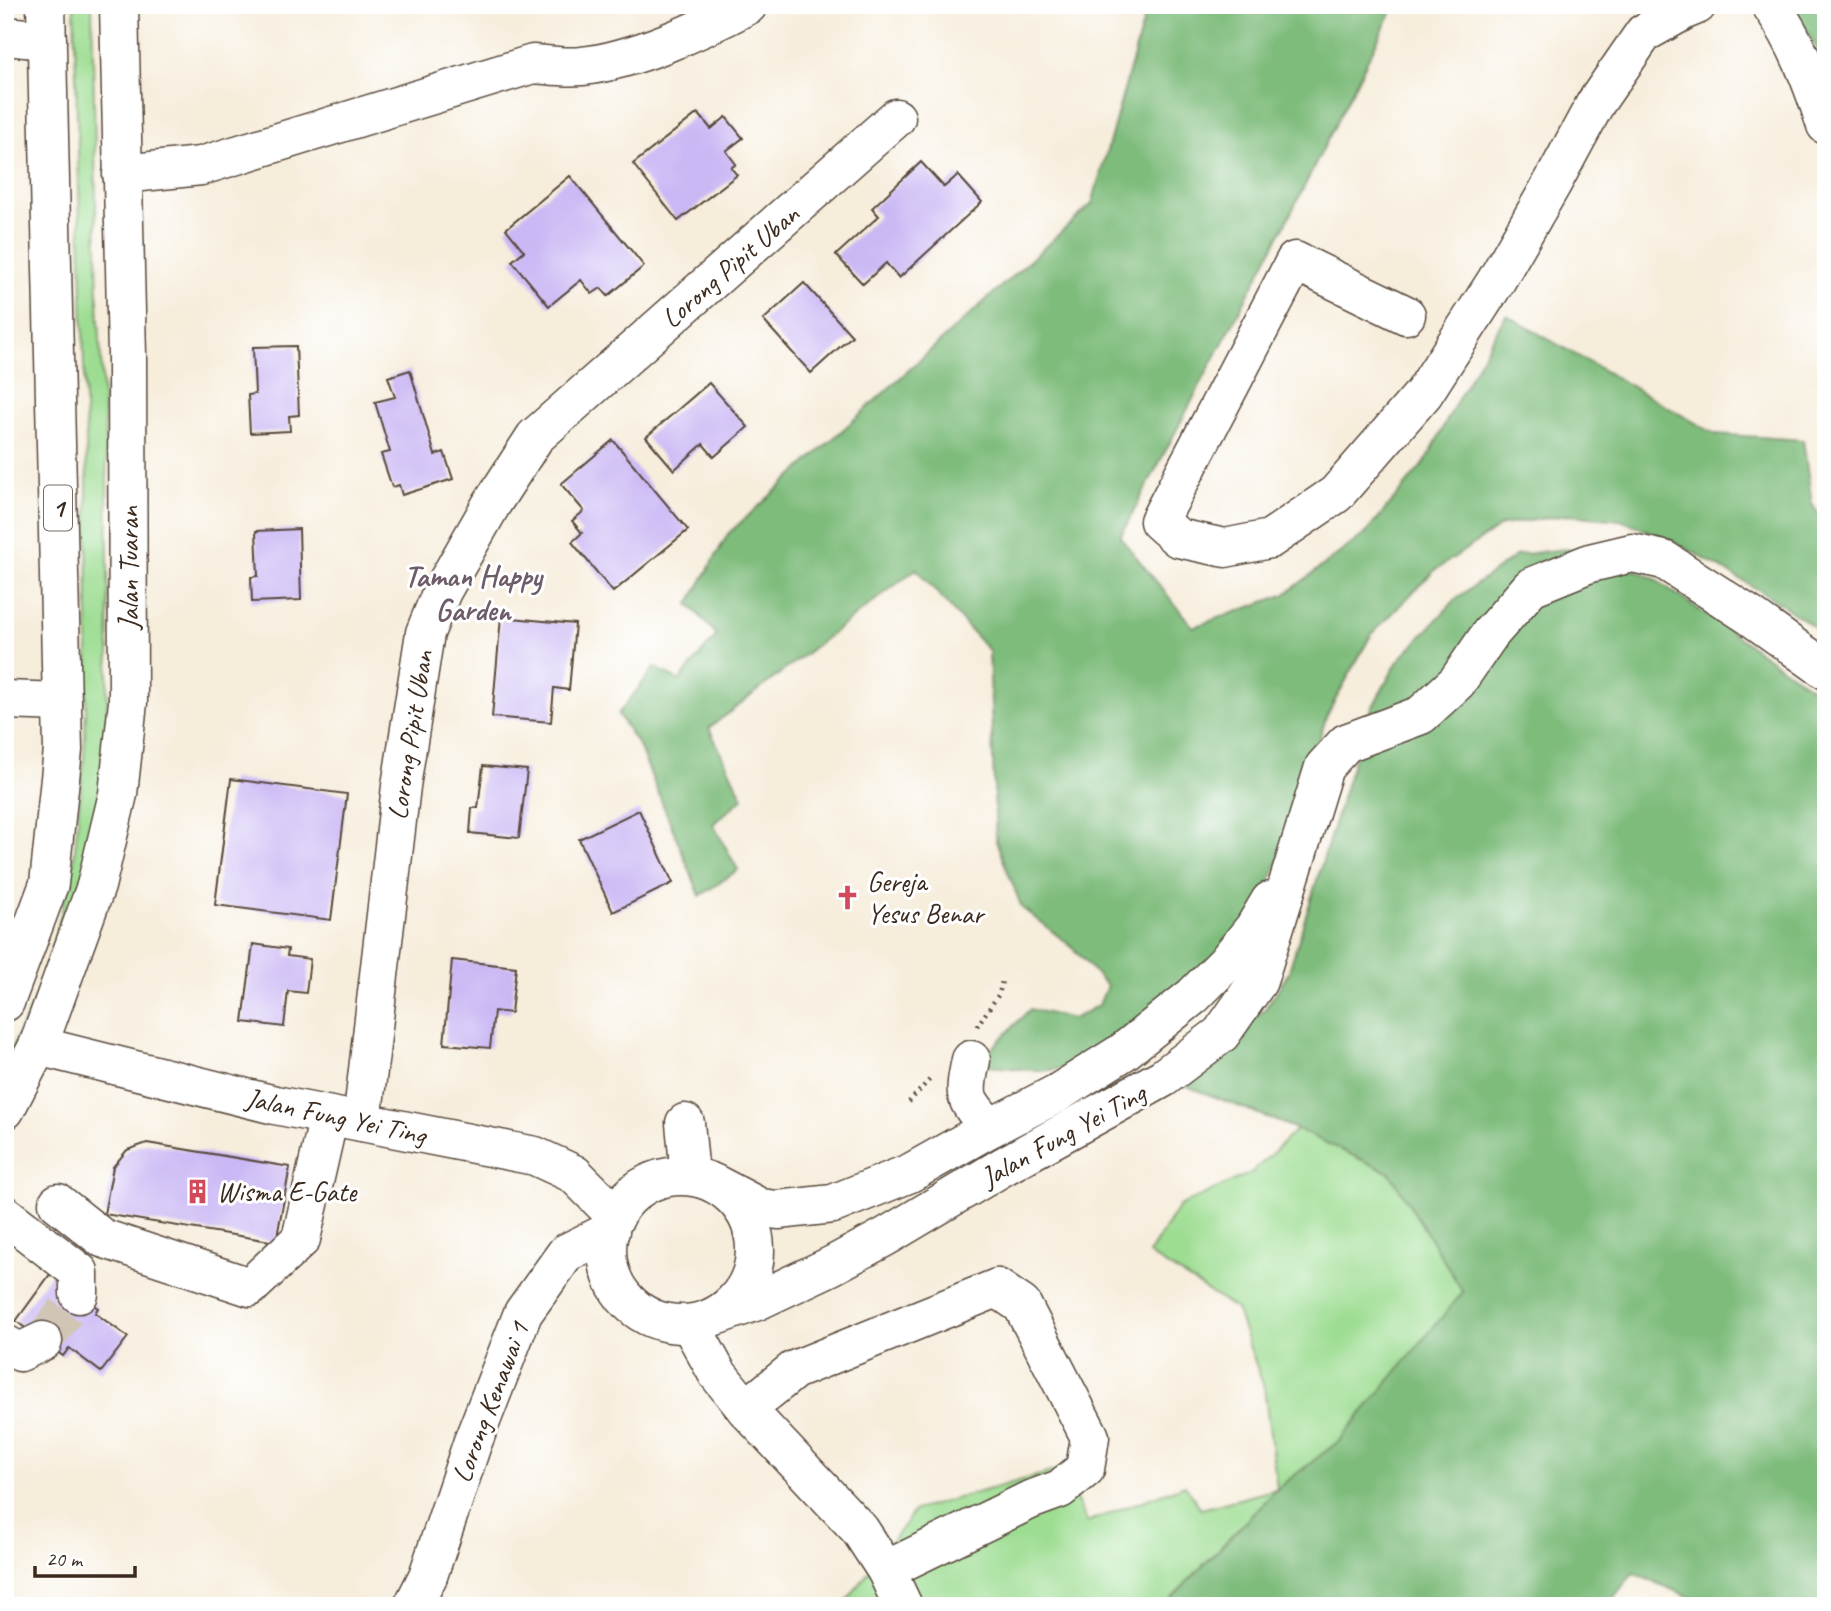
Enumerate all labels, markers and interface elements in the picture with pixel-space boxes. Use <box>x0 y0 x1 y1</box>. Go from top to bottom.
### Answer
street label: Lorong Pipit Uban <box>654 196 807 335</box>
road number: 1 <box>44 486 72 530</box>
street label: Jalan Tuaran <box>111 505 146 631</box>
district label: Taman Happy Garden <box>404 557 545 629</box>
street label: Lorong Pipit Uban <box>379 647 441 822</box>
place label: Gereja Yesus Benar <box>867 864 986 931</box>
church icon: Gereja Yesus Benar <box>833 883 861 911</box>
street label: Jalan Fung Yei Ting <box>973 1074 1153 1196</box>
street label: Jalan Fung Yei Ting <box>241 1079 431 1153</box>
place label: Wisma E-Gate <box>217 1174 358 1209</box>
building icon: Wisma E-Gate <box>183 1177 211 1205</box>
street label: Lorong Kenawai 1 <box>443 1316 537 1487</box>
scale bar <box>35 1534 135 1578</box>
text: 20 m <box>46 1546 84 1572</box>

